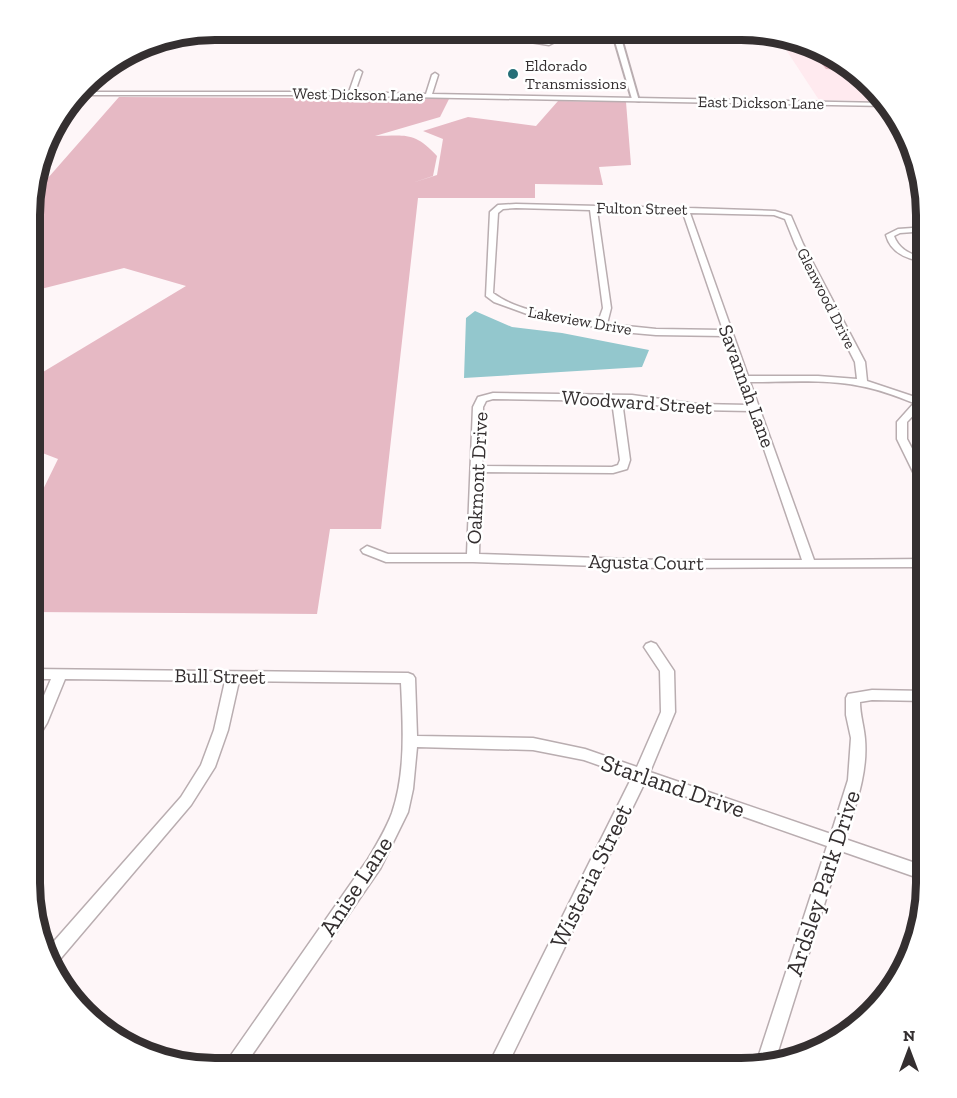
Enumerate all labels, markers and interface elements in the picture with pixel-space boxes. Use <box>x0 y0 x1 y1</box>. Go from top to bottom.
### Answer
place label: Eldorado Transmissions <box>525 56 626 93</box>
marker: Eldorado Transmissions <box>506 67 520 81</box>
street label: West Dickson Lane <box>292 84 424 105</box>
street label: East Dickson Lane <box>698 92 824 113</box>
street label: Fulton Street <box>596 198 688 219</box>
street label: Glenwood Drive <box>793 245 860 352</box>
street label: Lakeview Drive <box>527 302 633 339</box>
street label: Savannah Lane <box>714 321 780 451</box>
street label: Woodward Street <box>561 385 714 419</box>
street label: Oakmont Drive <box>462 411 492 545</box>
street label: Agusta Court <box>588 549 705 575</box>
street label: Bull Street <box>174 663 266 689</box>
street label: Starland Drive <box>597 747 749 824</box>
street label: Ardsley Park Drive <box>779 786 866 979</box>
street label: Wisteria Street <box>543 799 638 952</box>
street label: Anise Lane <box>313 830 399 941</box>
north arrow <box>879 1020 939 1080</box>
text: N <box>903 1026 915 1045</box>

